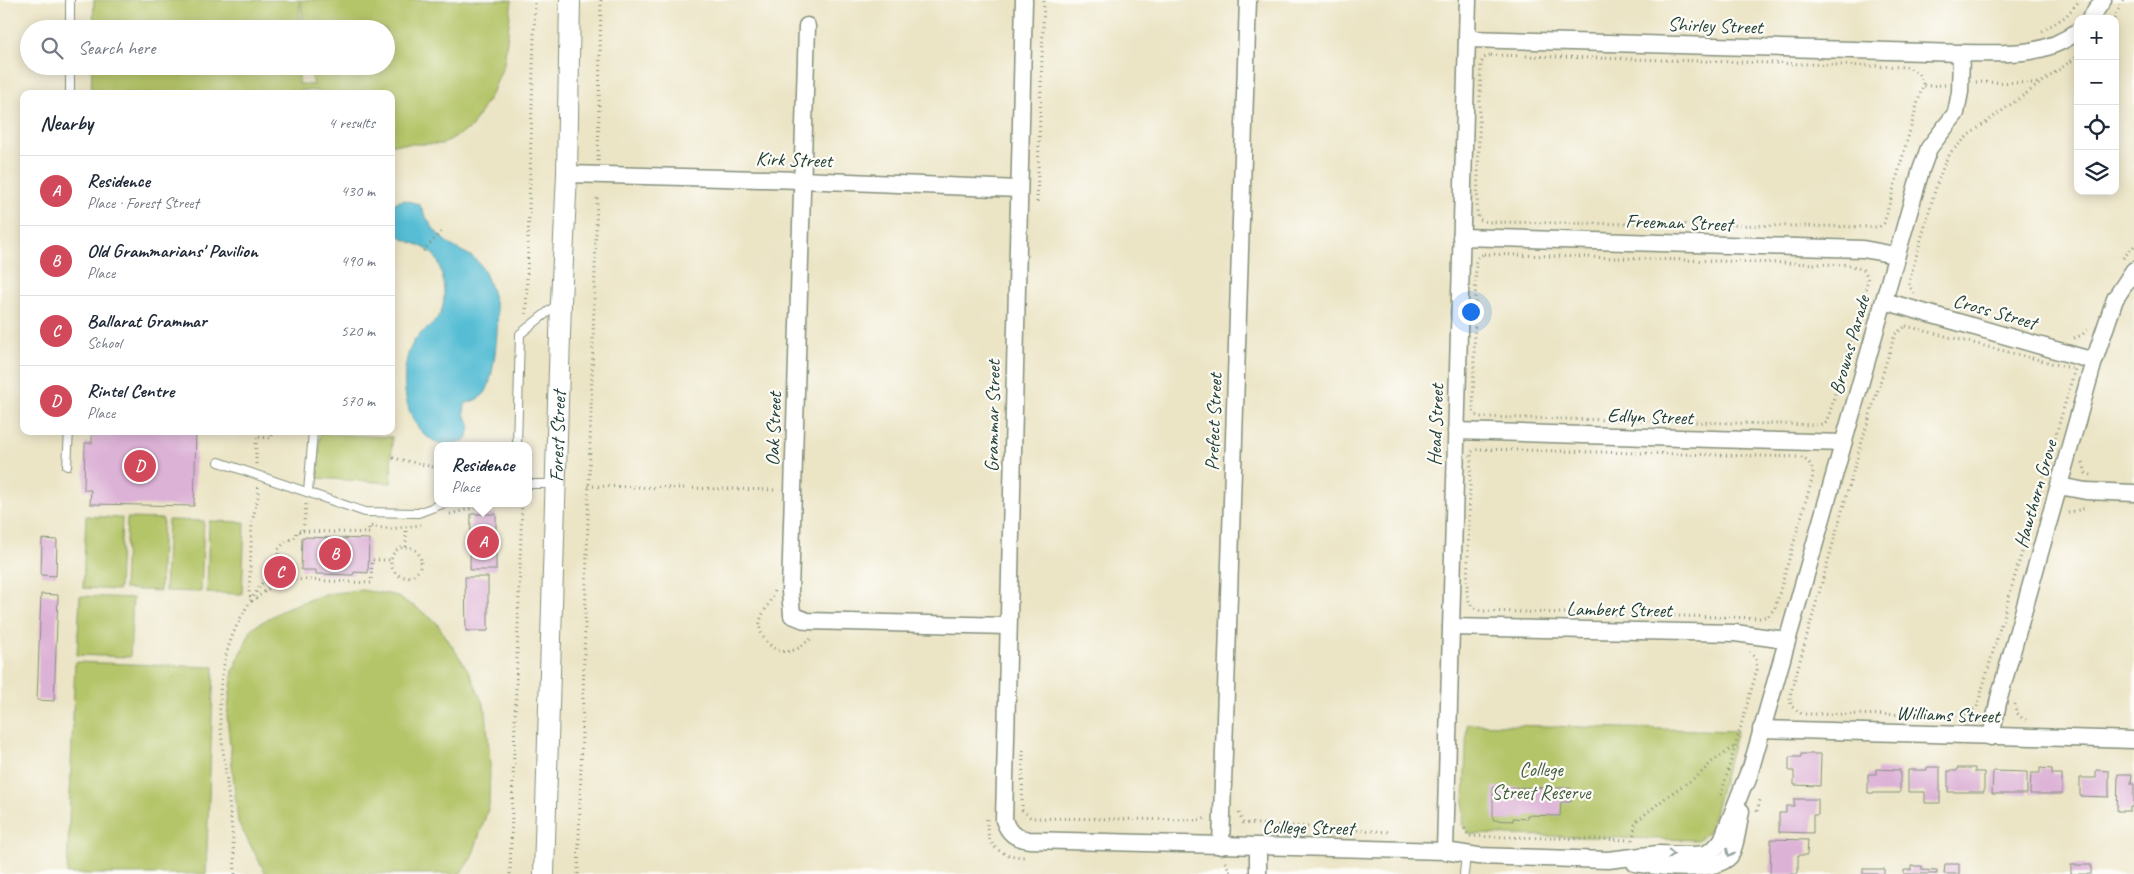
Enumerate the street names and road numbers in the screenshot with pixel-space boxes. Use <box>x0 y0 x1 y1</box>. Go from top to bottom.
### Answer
street label: Shirley Street <box>1667 11 1765 40</box>
street label: Kirk Street <box>755 146 835 173</box>
street label: Freeman Street <box>1625 208 1736 237</box>
street label: Cross Street <box>1950 288 2043 336</box>
street label: Browns Parade <box>1823 291 1876 397</box>
street label: Grammar Street <box>979 357 1006 472</box>
street label: Prefect Street <box>1199 371 1228 471</box>
street label: Head Street <box>1422 381 1449 466</box>
street label: Forest Street <box>544 387 571 482</box>
street label: Oak Street <box>760 389 787 466</box>
street label: Edlyn Street <box>1607 403 1696 431</box>
street label: Hawthorn Grove <box>2008 436 2063 551</box>
street label: Lambert Street <box>1566 596 1674 623</box>
street label: Williams Street <box>1896 700 2002 729</box>
street label: College Street <box>1262 814 1357 841</box>

